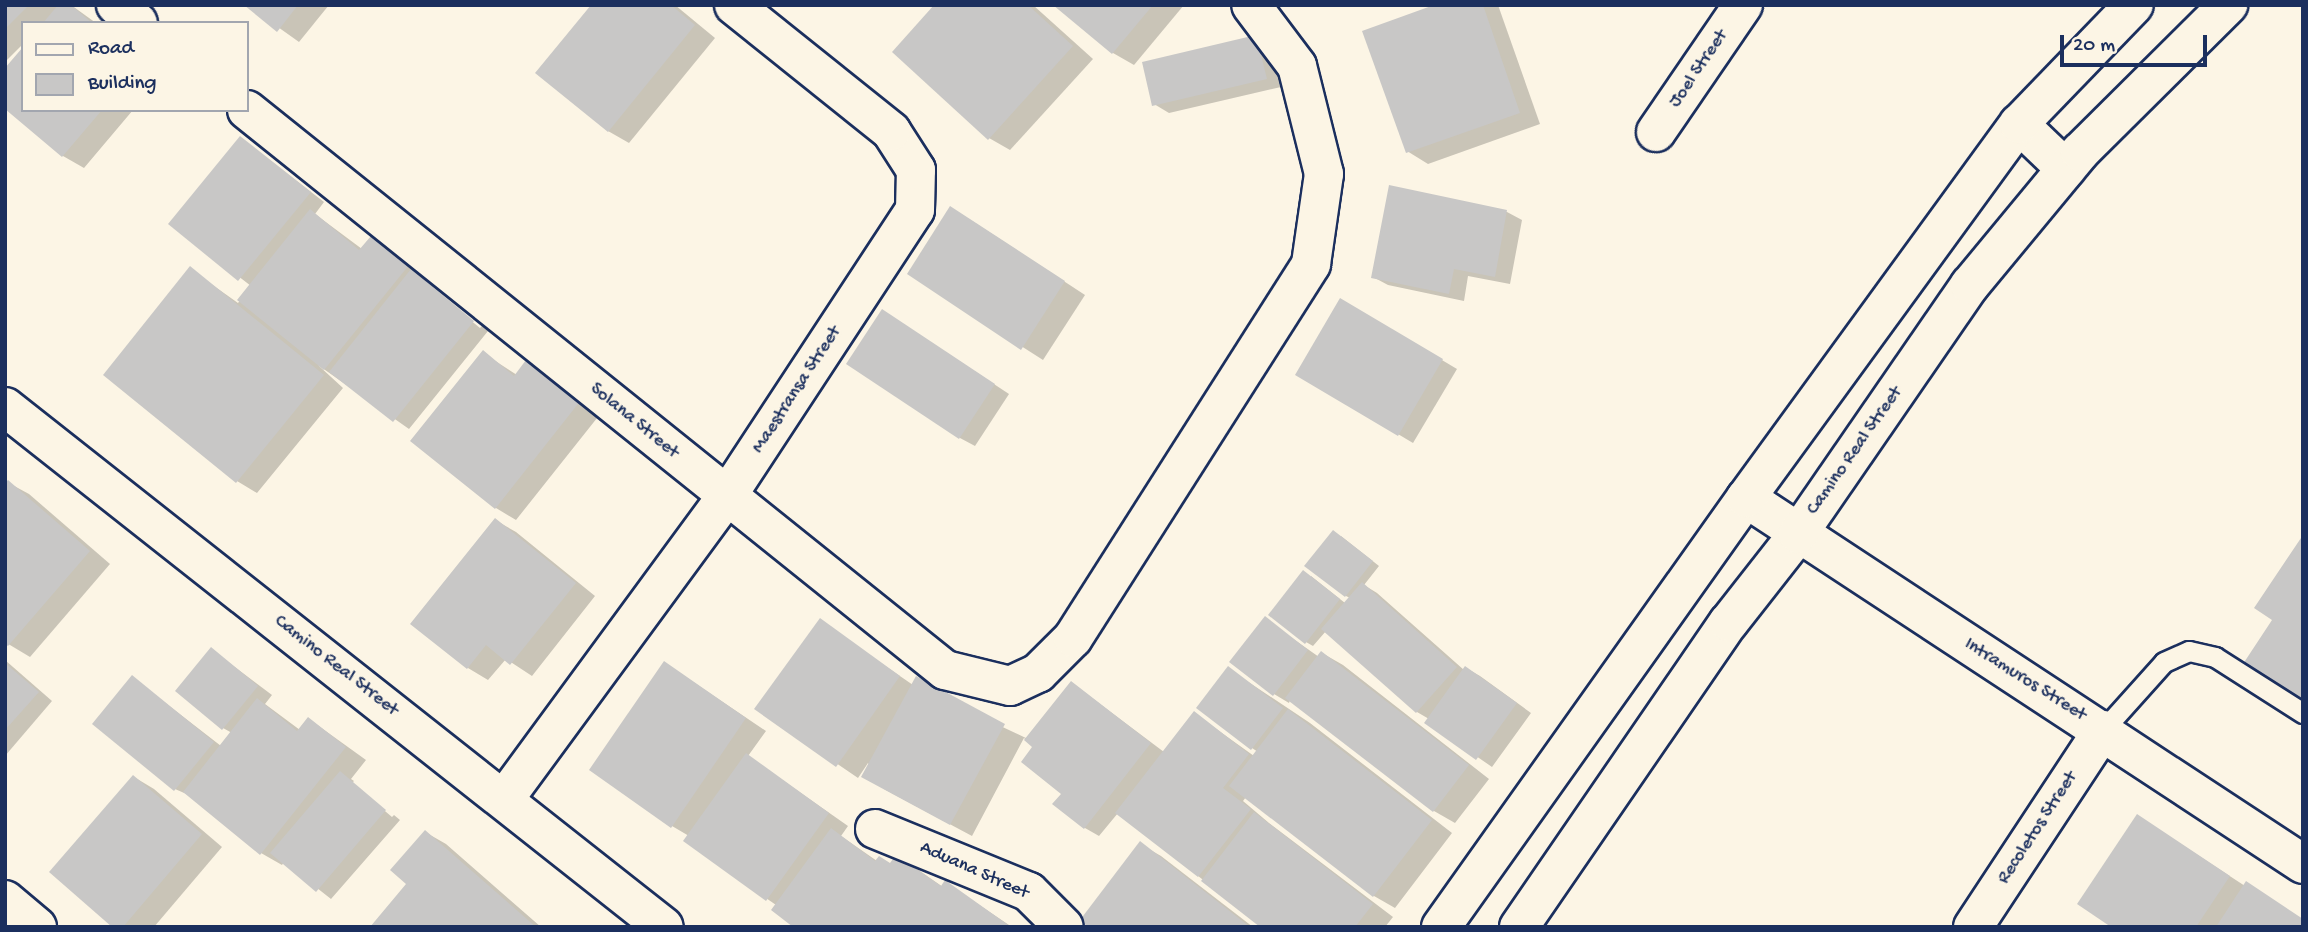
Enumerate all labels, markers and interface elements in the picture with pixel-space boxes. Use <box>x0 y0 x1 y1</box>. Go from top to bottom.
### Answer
legend <box>21 21 248 112</box>
scale bar <box>2063 21 2210 65</box>
street label: Joel Street <box>1665 26 1733 112</box>
text: 20 m <box>2073 34 2115 59</box>
text: Road <box>88 37 134 62</box>
text: Building <box>88 72 157 97</box>
street label: Maestransa Street <box>747 322 847 458</box>
street label: Solana Street <box>585 378 683 464</box>
street label: Camino Real Street <box>1802 382 1908 520</box>
street label: Camino Real Street <box>269 610 403 722</box>
street label: Intramuros Street <box>1960 633 2090 727</box>
street label: Recoletos Street <box>1993 767 2083 889</box>
street label: Aduana Street <box>916 837 1032 905</box>

